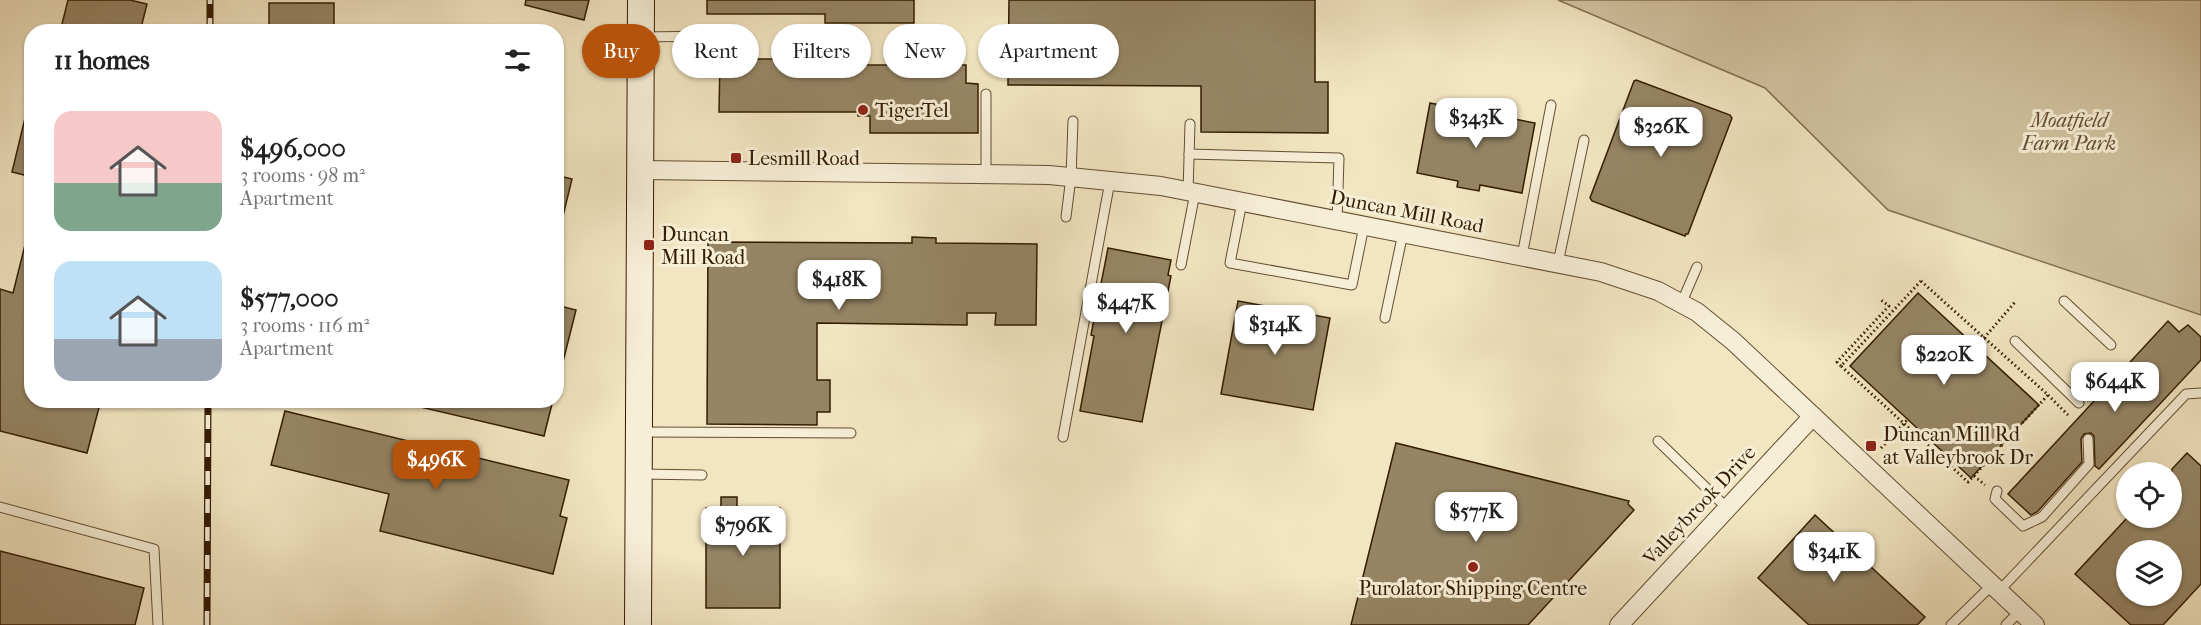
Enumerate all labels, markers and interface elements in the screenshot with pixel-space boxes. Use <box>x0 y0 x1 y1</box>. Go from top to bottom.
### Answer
chip: Buy <box>582 24 660 78</box>
chip: Rent <box>672 24 759 78</box>
chip: Filters <box>771 24 871 78</box>
chip: New <box>883 24 966 78</box>
chip: Apartment <box>978 24 1119 78</box>
icon: filters <box>501 44 534 77</box>
text: 11 homes <box>54 45 150 76</box>
pin: $343K <box>1434 98 1518 149</box>
place label: TigerTel <box>875 99 949 122</box>
marker: TigerTel <box>856 103 870 117</box>
text: $343K <box>1449 106 1503 129</box>
pin: $326K <box>1619 107 1703 158</box>
park label: Moatfield Farm Park <box>2021 109 2116 155</box>
text: $326K <box>1634 115 1688 138</box>
text: $496,000 <box>240 133 346 164</box>
icon: home <box>102 135 174 207</box>
place label: Lesmill Road <box>748 147 861 170</box>
marker: Lesmill Road <box>729 151 743 165</box>
text: 3 rooms · 98 m² <box>240 164 365 187</box>
street label: Duncan Mill Road <box>1328 185 1487 238</box>
text: Apartment <box>240 187 334 210</box>
place label: Duncan Mill Road <box>661 223 746 269</box>
marker: Duncan Mill Road <box>642 238 656 252</box>
pin: $418K <box>797 260 881 311</box>
text: $418K <box>812 268 866 291</box>
text: $577,000 <box>240 283 339 314</box>
pin: $447K <box>1084 283 1168 334</box>
icon: home <box>102 285 174 357</box>
text: $447K <box>1097 291 1155 314</box>
pin: $314K <box>1233 305 1317 356</box>
text: $314K <box>1249 313 1301 336</box>
text: 3 rooms · 116 m² <box>240 314 369 337</box>
pin: $220K <box>1902 335 1986 386</box>
text: Apartment <box>240 337 334 360</box>
text: $220K <box>1915 343 1973 366</box>
pin: $644K <box>2073 362 2157 413</box>
text: $644K <box>2085 370 2145 393</box>
place label: Duncan Mill Rd at Valleybrook Dr <box>1883 423 2034 469</box>
marker: Duncan Mill Rd at Valleybrook Dr <box>1864 439 1878 453</box>
pin: $496K <box>394 440 478 491</box>
street label: Valleybrook Drive <box>1638 441 1761 570</box>
text: $496K <box>407 448 465 471</box>
map controls <box>2116 462 2182 606</box>
button: locate <box>2116 462 2182 528</box>
pin: $577K <box>1434 492 1518 543</box>
text: $577K <box>1449 500 1503 523</box>
pin: $796K <box>701 506 785 557</box>
text: $796K <box>715 514 771 537</box>
pin: $341K <box>1792 532 1876 583</box>
text: $341K <box>1808 540 1860 563</box>
button: layers <box>2116 540 2182 606</box>
marker: Purolator Shipping Centre <box>1466 560 1480 574</box>
place label: Purolator Shipping Centre <box>1359 577 1587 600</box>

